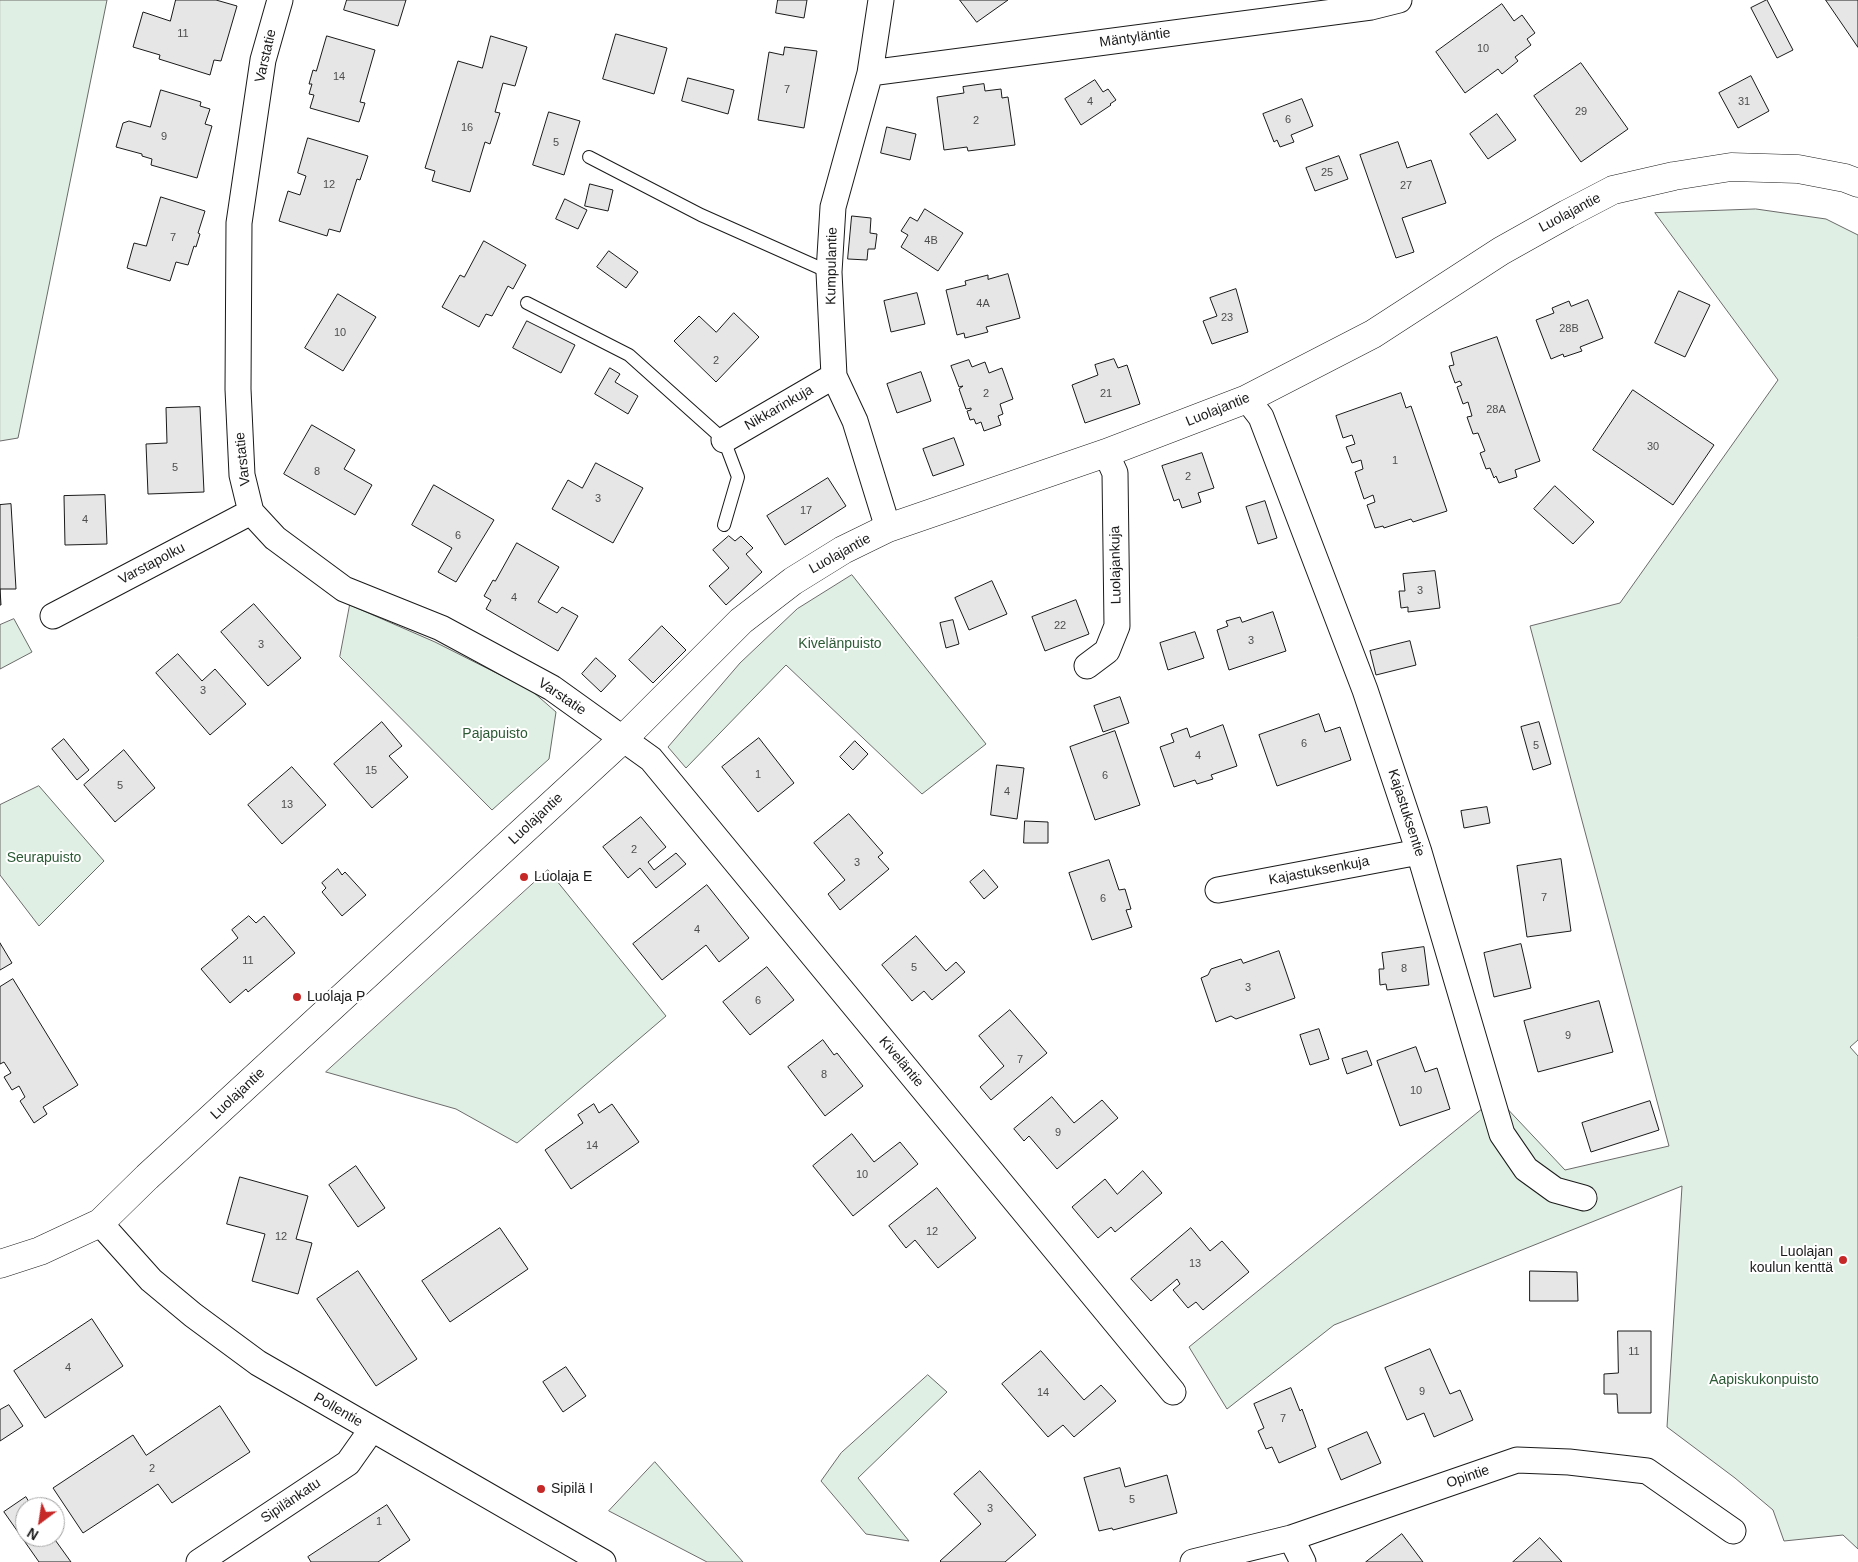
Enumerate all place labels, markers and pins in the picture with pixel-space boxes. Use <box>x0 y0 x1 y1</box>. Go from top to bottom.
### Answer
place label: Luolaja E <box>534 869 592 885</box>
marker: Luolaja E <box>518 871 530 883</box>
place label: Luolaja P <box>307 989 365 1005</box>
marker: Luolaja P <box>291 991 303 1003</box>
place label: Luolajan koulun kenttä <box>1750 1244 1833 1276</box>
marker: Luolajan koulun kenttä <box>1837 1254 1849 1266</box>
place label: Sipilä I <box>551 1481 593 1497</box>
marker: Sipilä I <box>535 1483 547 1495</box>

